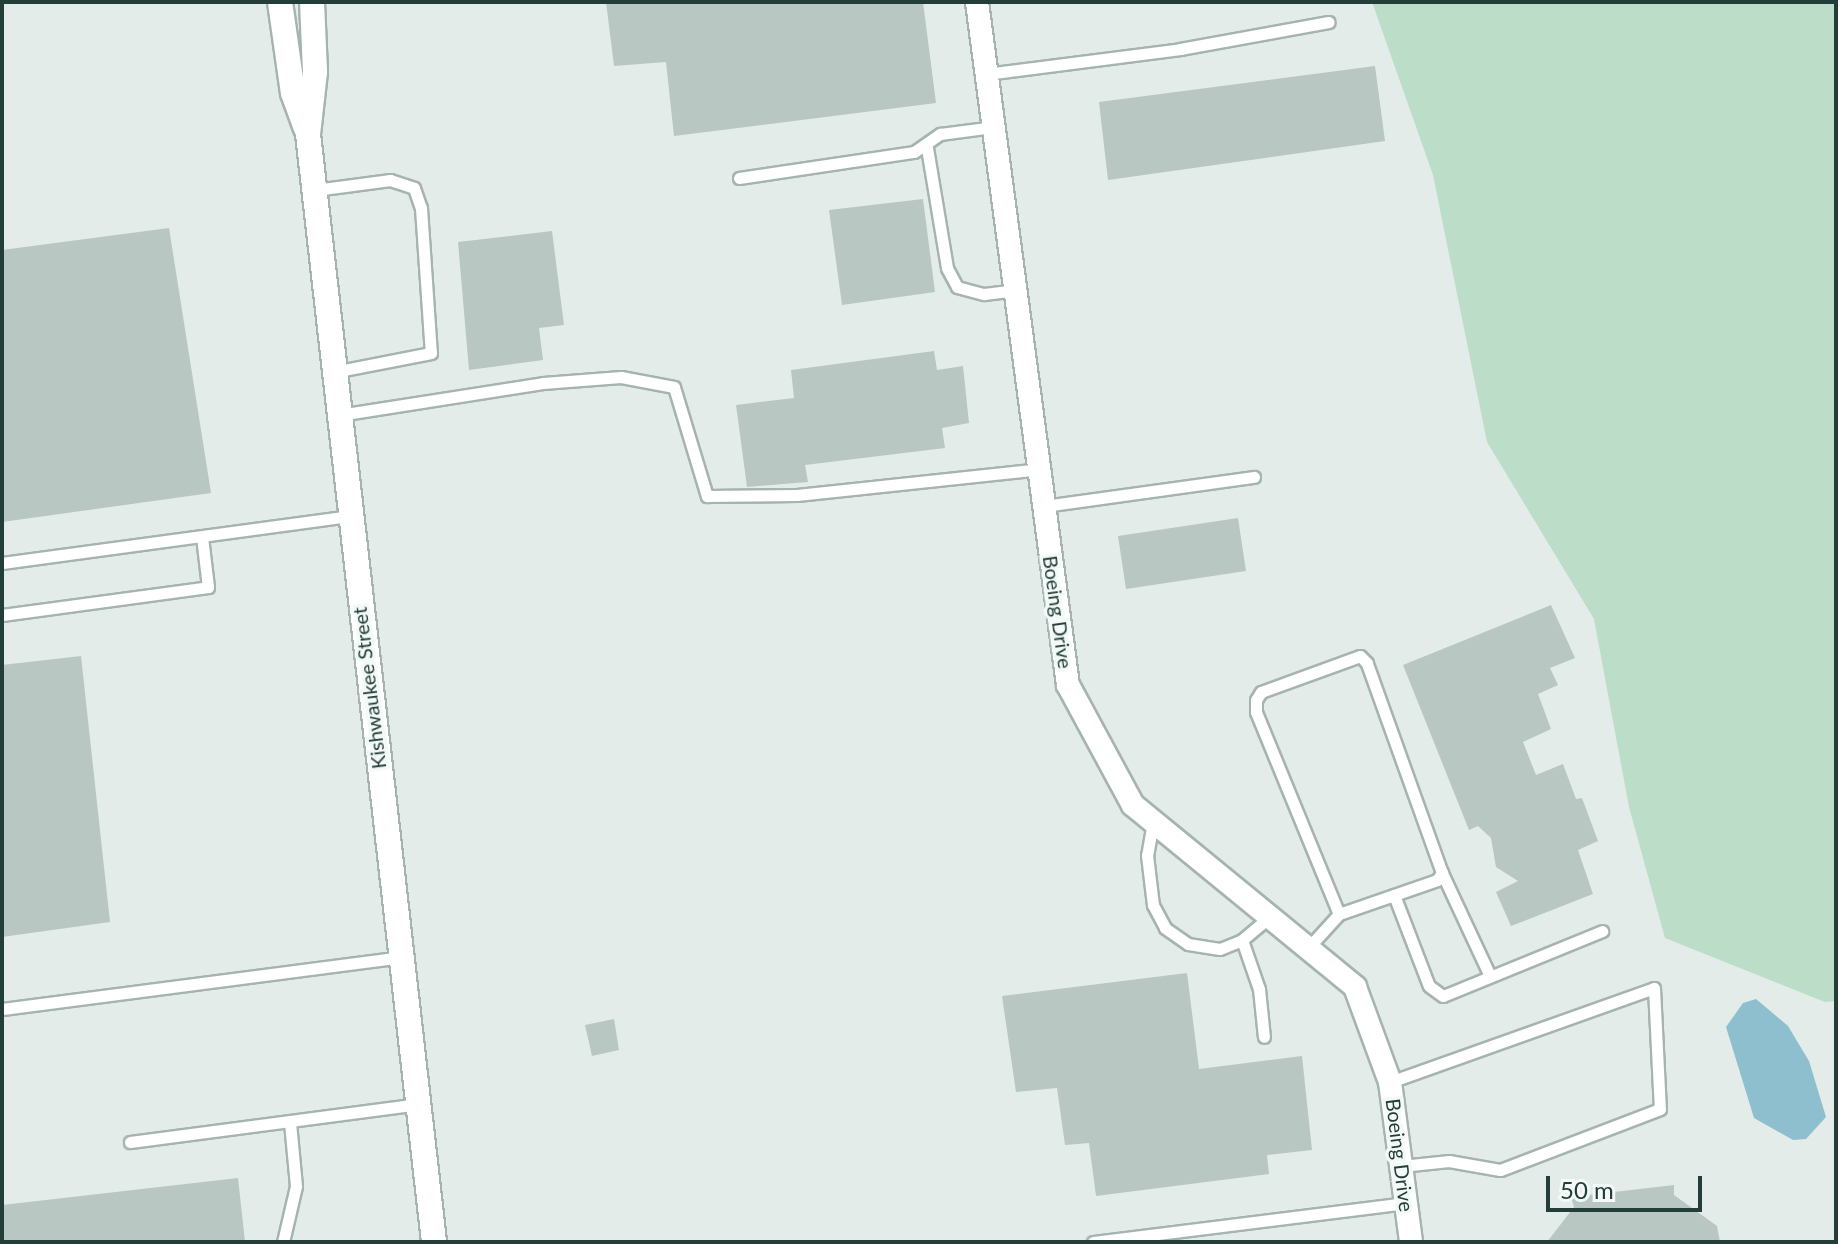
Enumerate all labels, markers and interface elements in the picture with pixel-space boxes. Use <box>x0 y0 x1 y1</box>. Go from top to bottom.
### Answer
street label: Boeing Drive <box>1038 554 1078 670</box>
street label: Kishwaukee Street <box>347 606 391 770</box>
street label: Boeing Drive <box>1381 1097 1419 1213</box>
scale bar <box>1550 1160 1706 1210</box>
text: 50 m <box>1560 1175 1614 1204</box>

